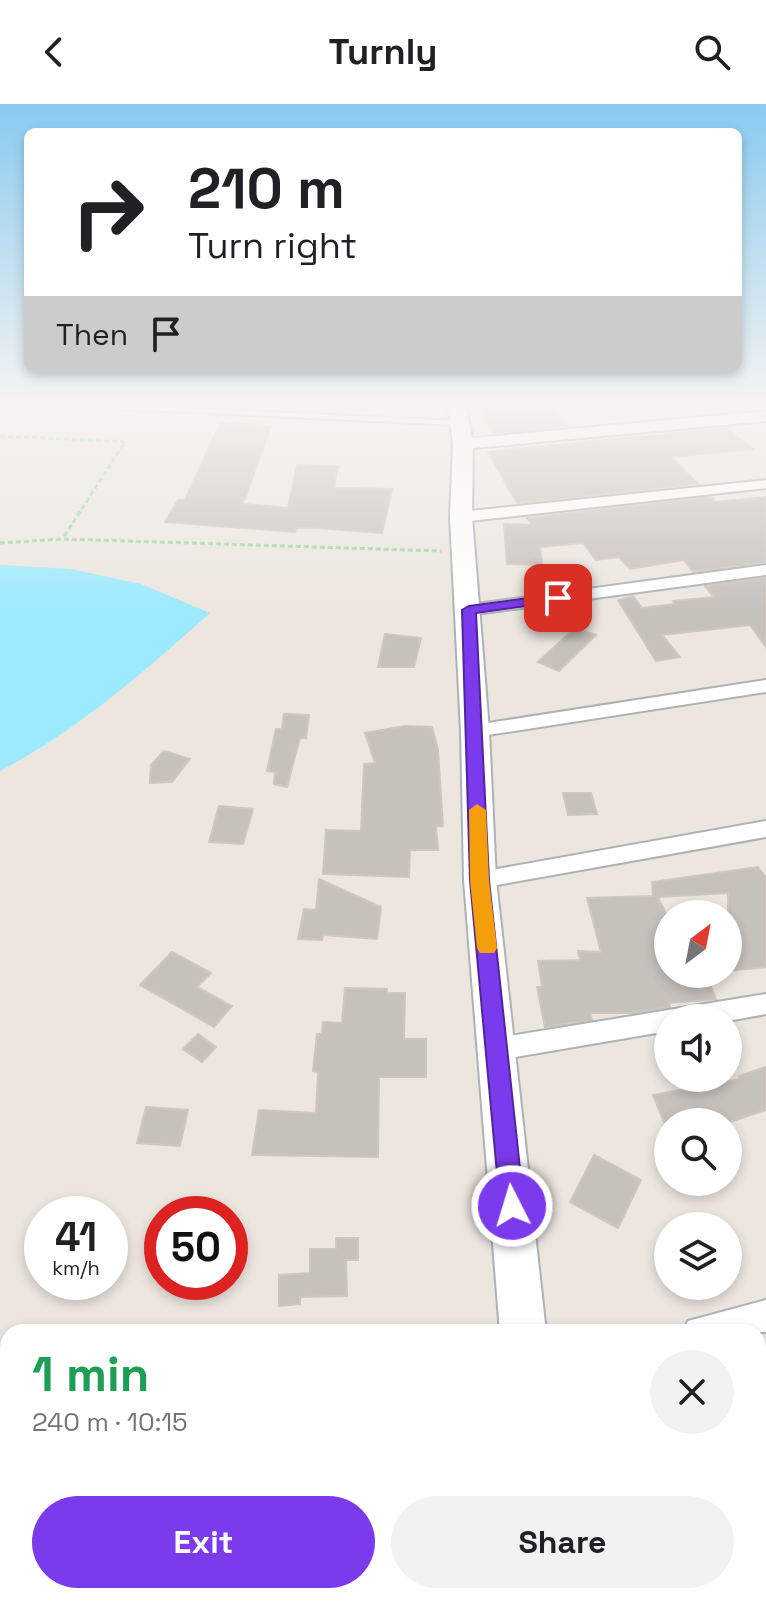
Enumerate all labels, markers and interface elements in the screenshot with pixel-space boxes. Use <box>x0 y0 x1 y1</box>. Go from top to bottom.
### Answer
text: Turnly <box>329 29 437 75</box>
icon: back <box>32 30 76 74</box>
icon: search <box>690 30 734 74</box>
text: 210 m <box>188 153 345 224</box>
icon: right <box>56 160 160 264</box>
text: Turn right <box>188 223 357 269</box>
icon: arrive <box>144 312 188 356</box>
text: Then <box>56 315 128 354</box>
pin <box>524 564 592 632</box>
icon: arrive <box>536 576 580 620</box>
north arrow <box>654 900 742 988</box>
map controls <box>654 900 742 1300</box>
button: sound <box>654 1004 742 1092</box>
button: search <box>654 1108 742 1196</box>
position arrow <box>470 1164 554 1248</box>
speed limit sign: 50 <box>144 1196 248 1300</box>
text: 41 <box>55 1212 97 1263</box>
button: layers <box>654 1212 742 1300</box>
text: km/h <box>52 1255 100 1281</box>
text: 1 min <box>32 1344 149 1405</box>
button: close <box>650 1350 734 1434</box>
text: 240 m · 10:15 <box>32 1405 188 1439</box>
button: Exit <box>32 1496 375 1588</box>
button: Share <box>391 1496 734 1588</box>

